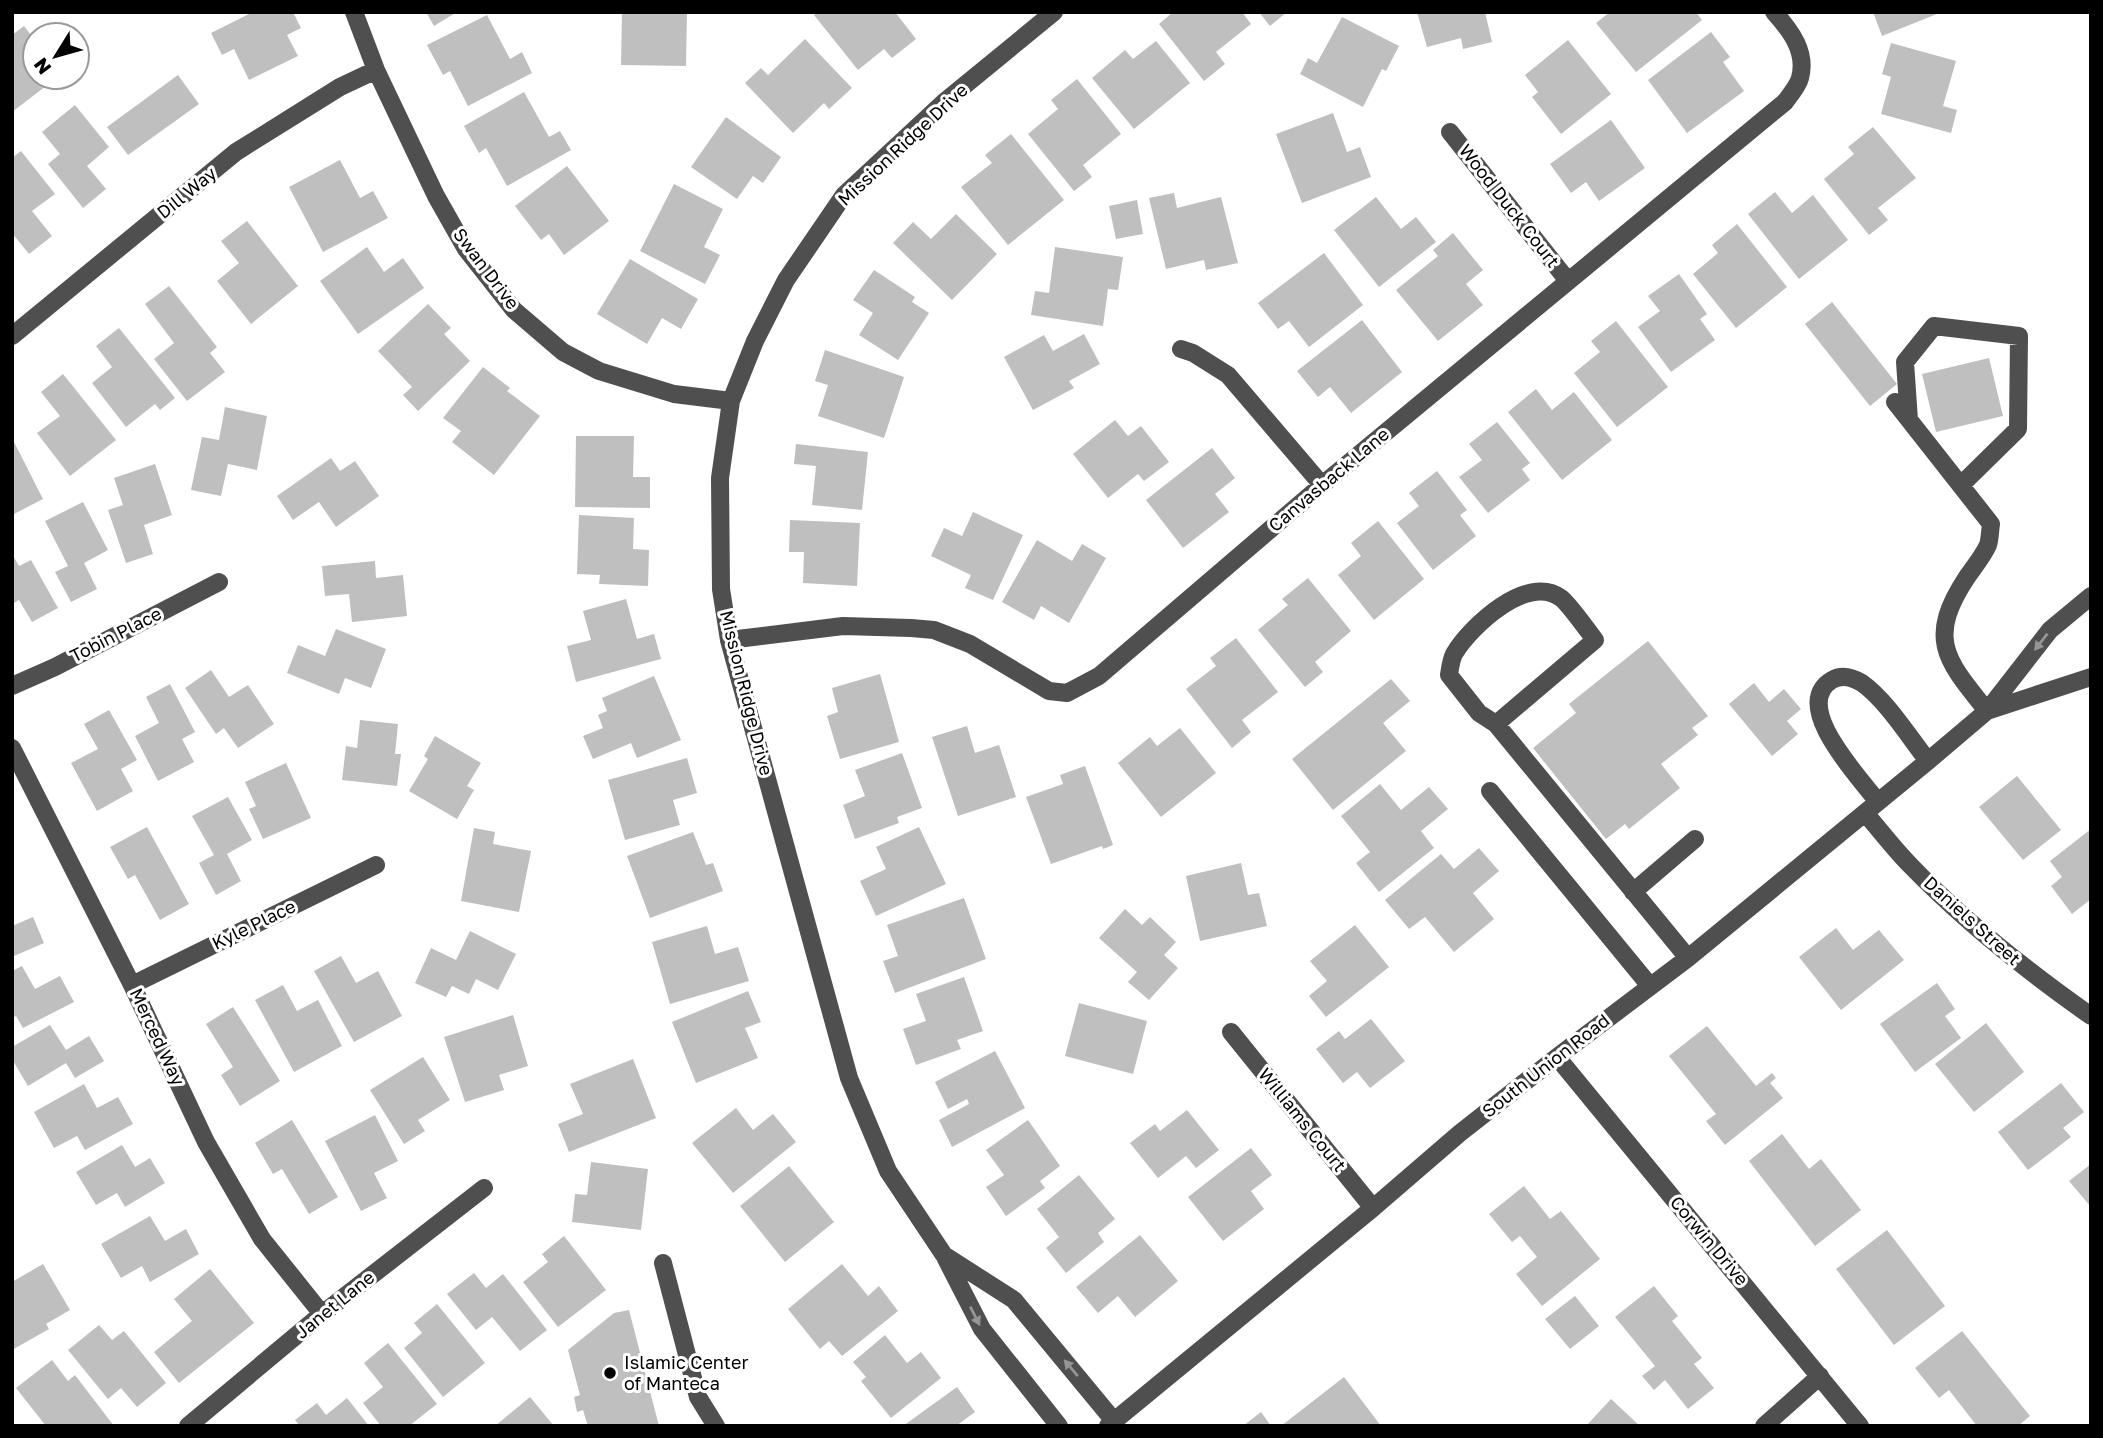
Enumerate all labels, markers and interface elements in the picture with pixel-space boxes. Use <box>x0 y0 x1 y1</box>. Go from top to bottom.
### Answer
north arrow <box>21 21 91 91</box>
text: N <box>28 54 56 79</box>
street label: Mission Ridge Drive <box>833 78 972 210</box>
street label: Wood Duck Court <box>1455 139 1565 271</box>
street label: Dill Way <box>152 162 220 223</box>
street label: Swan Drive <box>449 223 524 313</box>
street label: Canvasback Lane <box>1264 423 1393 536</box>
street label: Tobin Place <box>66 602 165 667</box>
street label: Mission Ridge Drive <box>716 608 778 778</box>
one-way arrow <box>2033 632 2048 650</box>
street label: Daniels Street <box>1920 871 2025 969</box>
street label: Kyle Place <box>208 894 299 954</box>
street label: Merced Way <box>126 984 190 1089</box>
street label: South Union Road <box>1477 1009 1613 1122</box>
street label: Williams Court <box>1254 1063 1351 1176</box>
street label: Corwin Drive <box>1666 1191 1754 1290</box>
street label: Janet Lane <box>290 1266 378 1343</box>
one-way arrow <box>969 1306 981 1326</box>
place label: Islamic Center of Manteca <box>624 1351 748 1394</box>
one-way arrow <box>1064 1360 1079 1377</box>
marker: Islamic Center of Manteca <box>602 1365 618 1381</box>

